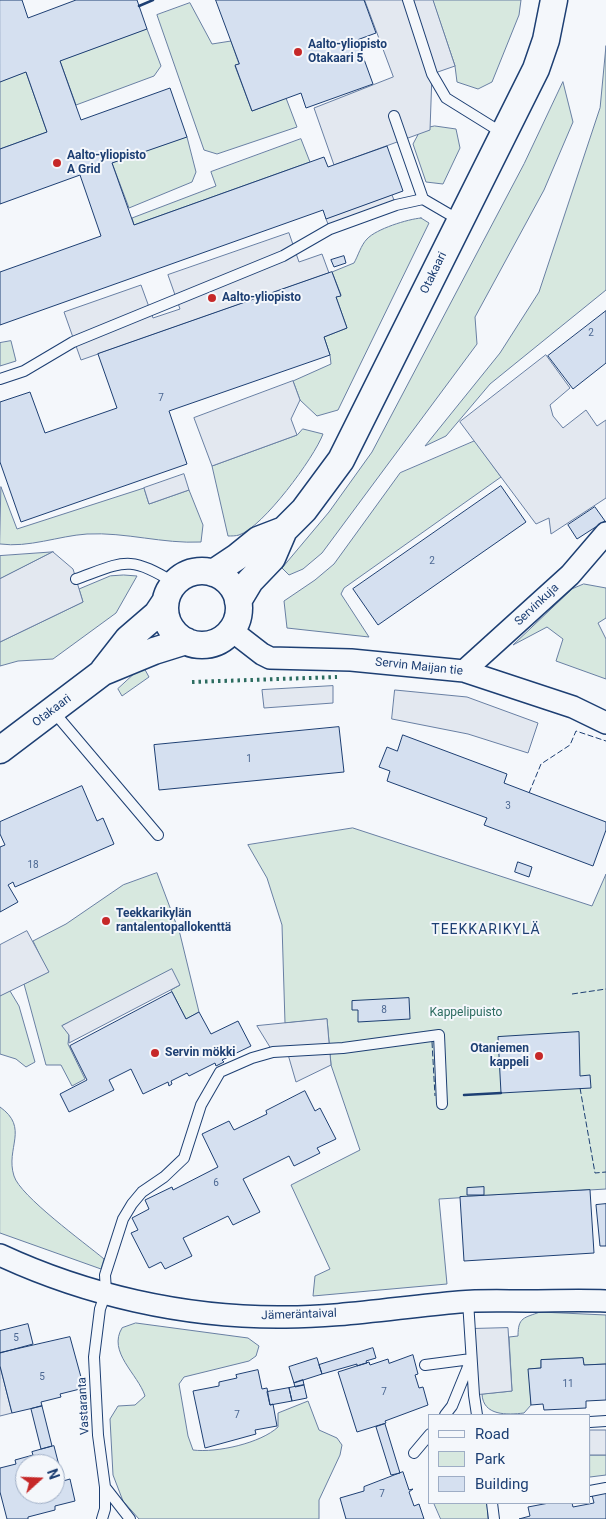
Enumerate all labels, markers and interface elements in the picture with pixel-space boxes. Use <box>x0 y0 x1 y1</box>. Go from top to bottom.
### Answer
place label: Aalto-yliopisto Otakaari 5 <box>308 38 387 66</box>
marker: Aalto-yliopisto Otakaari 5 <box>292 46 304 58</box>
place label: Aalto-yliopisto A Grid <box>67 149 146 177</box>
marker: Aalto-yliopisto A Grid <box>51 157 63 169</box>
street label: Otakaari <box>418 250 450 296</box>
place label: Aalto-yliopisto <box>222 291 301 305</box>
marker: Aalto-yliopisto <box>206 292 218 304</box>
house number: 2 <box>588 327 594 339</box>
house number: 7 <box>158 392 164 404</box>
house number: 2 <box>429 555 435 567</box>
street label: Servinkuja <box>512 581 562 629</box>
street label: Servin Maijan tie <box>374 655 464 679</box>
street label: Otakaari <box>30 692 74 730</box>
house number: 1 <box>246 753 252 765</box>
house number: 3 <box>505 800 511 812</box>
house number: 18 <box>27 859 39 871</box>
place label: Teekkarikylän rantalentopallokenttä <box>116 907 231 935</box>
marker: Teekkarikylän rantalentopallokenttä <box>100 915 112 927</box>
district label: TEEKKARIKYLÄ <box>430 922 542 938</box>
house number: 8 <box>381 1004 387 1016</box>
park label: Kappelipuisto <box>430 1006 502 1020</box>
place label: Otaniemen kappeli <box>470 1042 529 1070</box>
place label: Servin mökki <box>165 1046 235 1060</box>
marker: Servin mökki <box>149 1047 161 1059</box>
marker: Otaniemen kappeli <box>533 1050 545 1062</box>
house number: 6 <box>213 1177 219 1189</box>
street label: Jämeräntaival <box>261 1306 337 1324</box>
house number: 5 <box>13 1332 19 1344</box>
house number: 5 <box>39 1371 45 1383</box>
street label: Vastaranta <box>75 1377 93 1435</box>
house number: 11 <box>562 1378 574 1390</box>
house number: 7 <box>381 1386 387 1398</box>
house number: 7 <box>234 1409 240 1421</box>
legend <box>428 1414 591 1504</box>
text: Road <box>475 1425 509 1443</box>
text: Park <box>475 1450 505 1468</box>
north arrow <box>15 1454 65 1504</box>
text: N <box>44 1467 62 1482</box>
text: Building <box>475 1475 529 1493</box>
house number: 7 <box>379 1488 385 1500</box>

